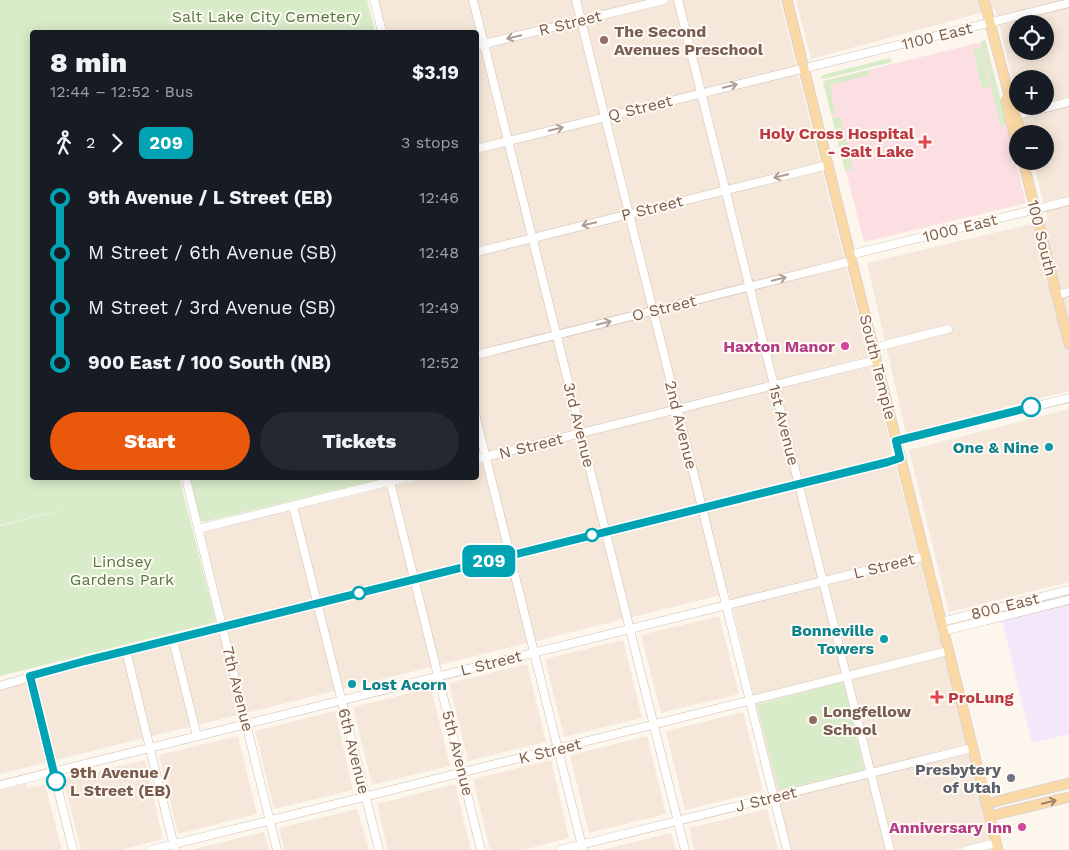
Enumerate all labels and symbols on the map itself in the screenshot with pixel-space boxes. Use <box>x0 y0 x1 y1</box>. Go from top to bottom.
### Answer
street label: R Street <box>537 6 604 40</box>
park label: Salt Lake City Cemetery <box>172 7 361 26</box>
street label: 1100 East <box>900 18 975 54</box>
place label: The Second Avenues Preschool <box>614 22 764 59</box>
one-way arrow <box>507 33 523 42</box>
marker: The Second Avenues Preschool <box>598 34 610 46</box>
one-way arrow <box>722 81 738 90</box>
street label: Q Street <box>606 91 674 125</box>
one-way arrow <box>547 124 563 134</box>
place label: Holy Cross Hospital - Salt Lake <box>759 124 915 161</box>
marker: Holy Cross Hospital - Salt Lake <box>918 135 932 149</box>
one-way arrow <box>773 172 789 181</box>
street label: P Street <box>619 191 685 225</box>
street label: 100 South <box>1023 198 1061 278</box>
street label: 1000 East <box>921 210 999 246</box>
one-way arrow <box>581 220 597 229</box>
one-way arrow <box>770 274 786 283</box>
street label: O Street <box>630 291 698 325</box>
street label: South Temple <box>856 312 900 422</box>
one-way arrow <box>596 318 612 327</box>
place label: Haxton Manor <box>723 337 835 356</box>
marker: Haxton Manor <box>839 340 851 352</box>
street label: 2nd Avenue <box>661 379 701 471</box>
street label: 3rd Avenue <box>559 380 599 470</box>
street label: 1st Avenue <box>765 383 803 467</box>
unlabelled marker <box>1021 397 1041 417</box>
street label: N Street <box>497 429 565 463</box>
place label: One & Nine <box>953 438 1039 457</box>
marker: One & Nine <box>1043 441 1055 453</box>
unlabelled marker <box>585 528 599 542</box>
line badge: 209 <box>460 545 518 577</box>
street label: L Street <box>851 549 917 583</box>
park label: Lindsey Gardens Park <box>70 552 174 589</box>
unlabelled marker <box>352 586 366 600</box>
street label: 800 East <box>969 588 1041 624</box>
place label: Bonneville Towers <box>791 621 874 658</box>
marker: Bonneville Towers <box>878 633 890 645</box>
street label: 7th Avenue <box>218 644 258 734</box>
street label: L Street <box>458 646 524 680</box>
place label: Lost Acorn <box>362 675 447 694</box>
marker: Lost Acorn <box>346 678 358 690</box>
place label: ProLung <box>948 688 1013 707</box>
marker: ProLung <box>930 690 944 704</box>
place label: Longfellow School <box>823 702 912 739</box>
street label: 6th Avenue <box>334 706 374 796</box>
street label: 5th Avenue <box>438 708 478 798</box>
marker: Longfellow School <box>807 714 819 726</box>
street label: K Street <box>517 734 584 768</box>
place label: Presbytery of Utah <box>915 760 1002 797</box>
place label: 9th Avenue / L Street (EB) <box>70 763 171 800</box>
marker: 9th Avenue / L Street (EB) <box>46 771 66 791</box>
marker: Presbytery of Utah <box>1005 772 1017 784</box>
street label: J Street <box>733 782 799 816</box>
one-way arrow <box>1041 796 1057 806</box>
place label: Anniversary Inn <box>889 818 1012 837</box>
marker: Anniversary Inn <box>1016 821 1028 833</box>

